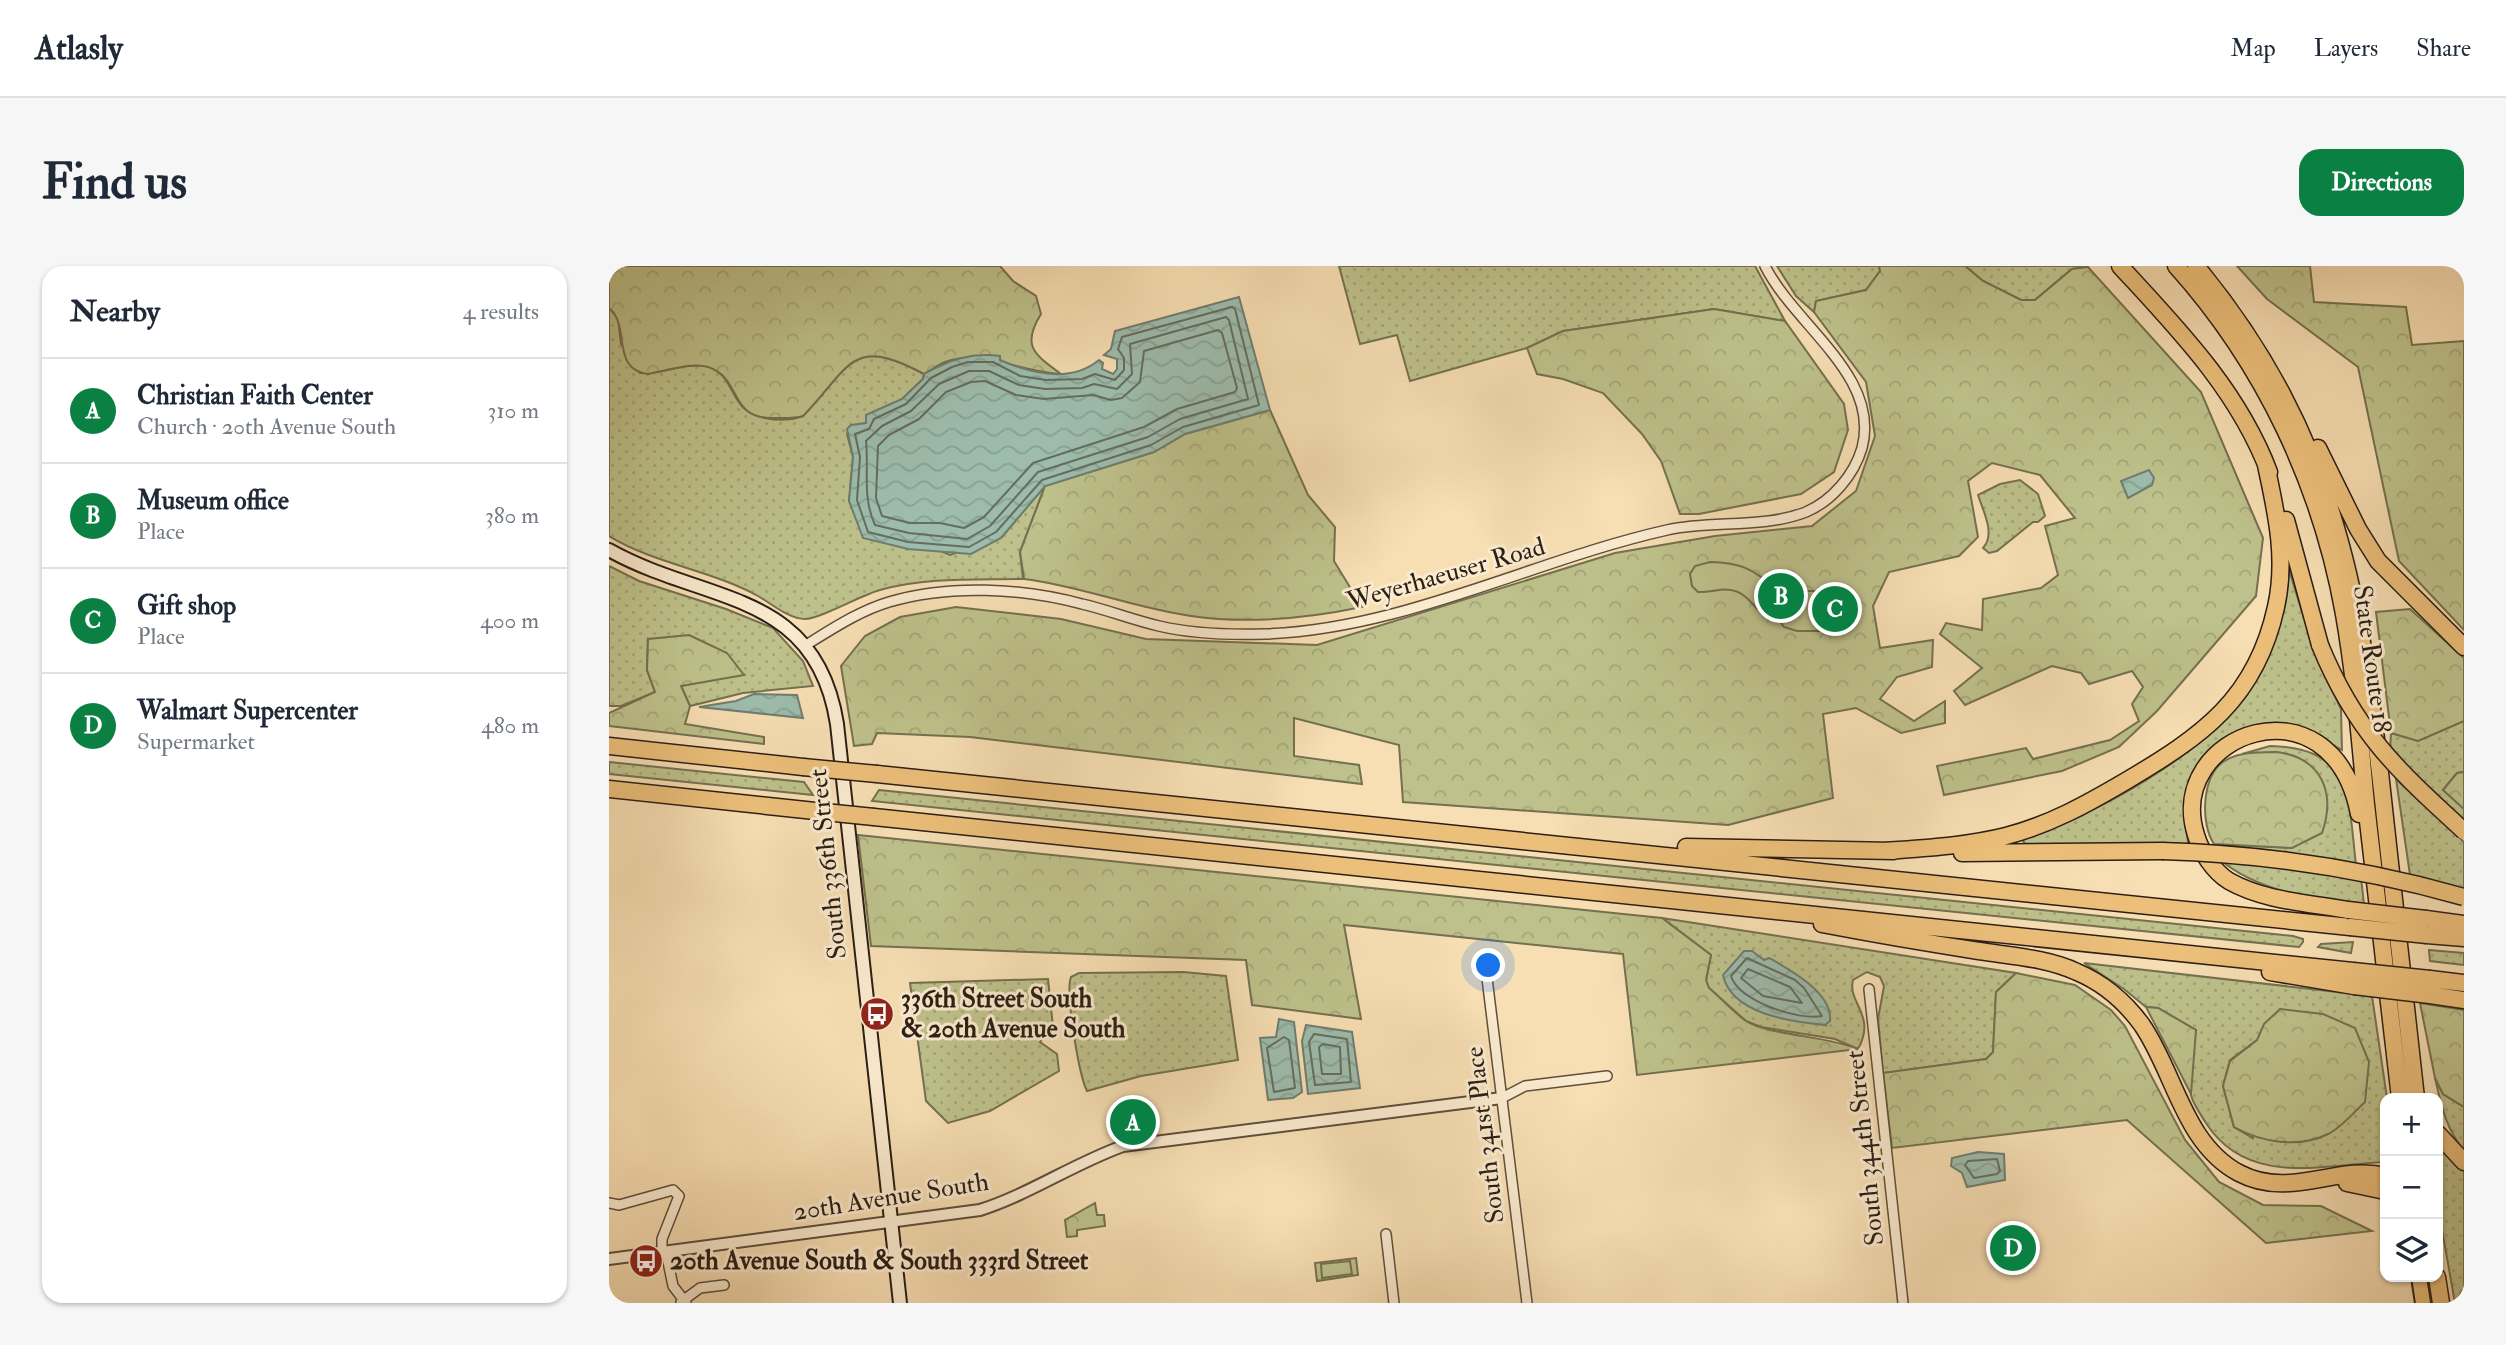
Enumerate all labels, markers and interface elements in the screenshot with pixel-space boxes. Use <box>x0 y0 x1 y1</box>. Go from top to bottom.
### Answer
text: Atlasly <box>35 28 123 69</box>
text: Map <box>2231 33 2276 64</box>
text: Layers <box>2314 33 2378 64</box>
text: Share <box>2416 33 2471 64</box>
button: Directions <box>2299 149 2464 216</box>
text: Find us <box>42 152 187 213</box>
text: Nearby <box>70 293 160 330</box>
text: 4 results <box>463 297 539 326</box>
text: Christian Faith Center <box>137 380 373 412</box>
text: A <box>86 396 100 425</box>
text: 310 m <box>488 396 539 425</box>
text: Church · 20th Avenue South <box>137 412 396 441</box>
text: Museum office <box>137 485 289 517</box>
text: B <box>85 501 101 530</box>
text: 380 m <box>485 501 539 530</box>
text: Place <box>137 517 185 546</box>
street label: Weyerhaeuser Road <box>1342 530 1549 618</box>
pin: B <box>1758 570 1804 622</box>
pin: C <box>1812 583 1858 635</box>
street label: State Route 18 <box>2346 583 2398 735</box>
text: Gift shop <box>137 590 236 622</box>
text: C <box>85 606 101 635</box>
text: 400 m <box>480 606 539 635</box>
text: Place <box>137 622 185 651</box>
text: Walmart Supercenter <box>137 695 358 727</box>
text: D <box>84 711 102 740</box>
text: 480 m <box>481 711 539 740</box>
text: Supermarket <box>137 727 255 756</box>
street label: South 336th Street <box>802 767 854 961</box>
your location <box>1471 948 1505 982</box>
place label: 336th Street South & 20th Avenue South <box>901 983 1126 1045</box>
bus stop icon: 336th Street South & 20th Avenue South <box>858 995 896 1033</box>
street label: South 341st Place <box>1458 1045 1512 1225</box>
street label: South 344th Street <box>1839 1049 1891 1247</box>
map controls <box>2380 1093 2443 1282</box>
button: + <box>2380 1093 2443 1156</box>
pin: A <box>1110 1096 1156 1148</box>
button: − <box>2380 1156 2443 1219</box>
street label: 20th Avenue South <box>791 1166 991 1228</box>
button: layers <box>2380 1219 2443 1282</box>
pin: D <box>1990 1222 2036 1274</box>
bus stop icon: 20th Avenue South & South 333rd Street <box>627 1242 665 1280</box>
place label: 20th Avenue South & South 333rd Street <box>670 1245 1089 1277</box>

